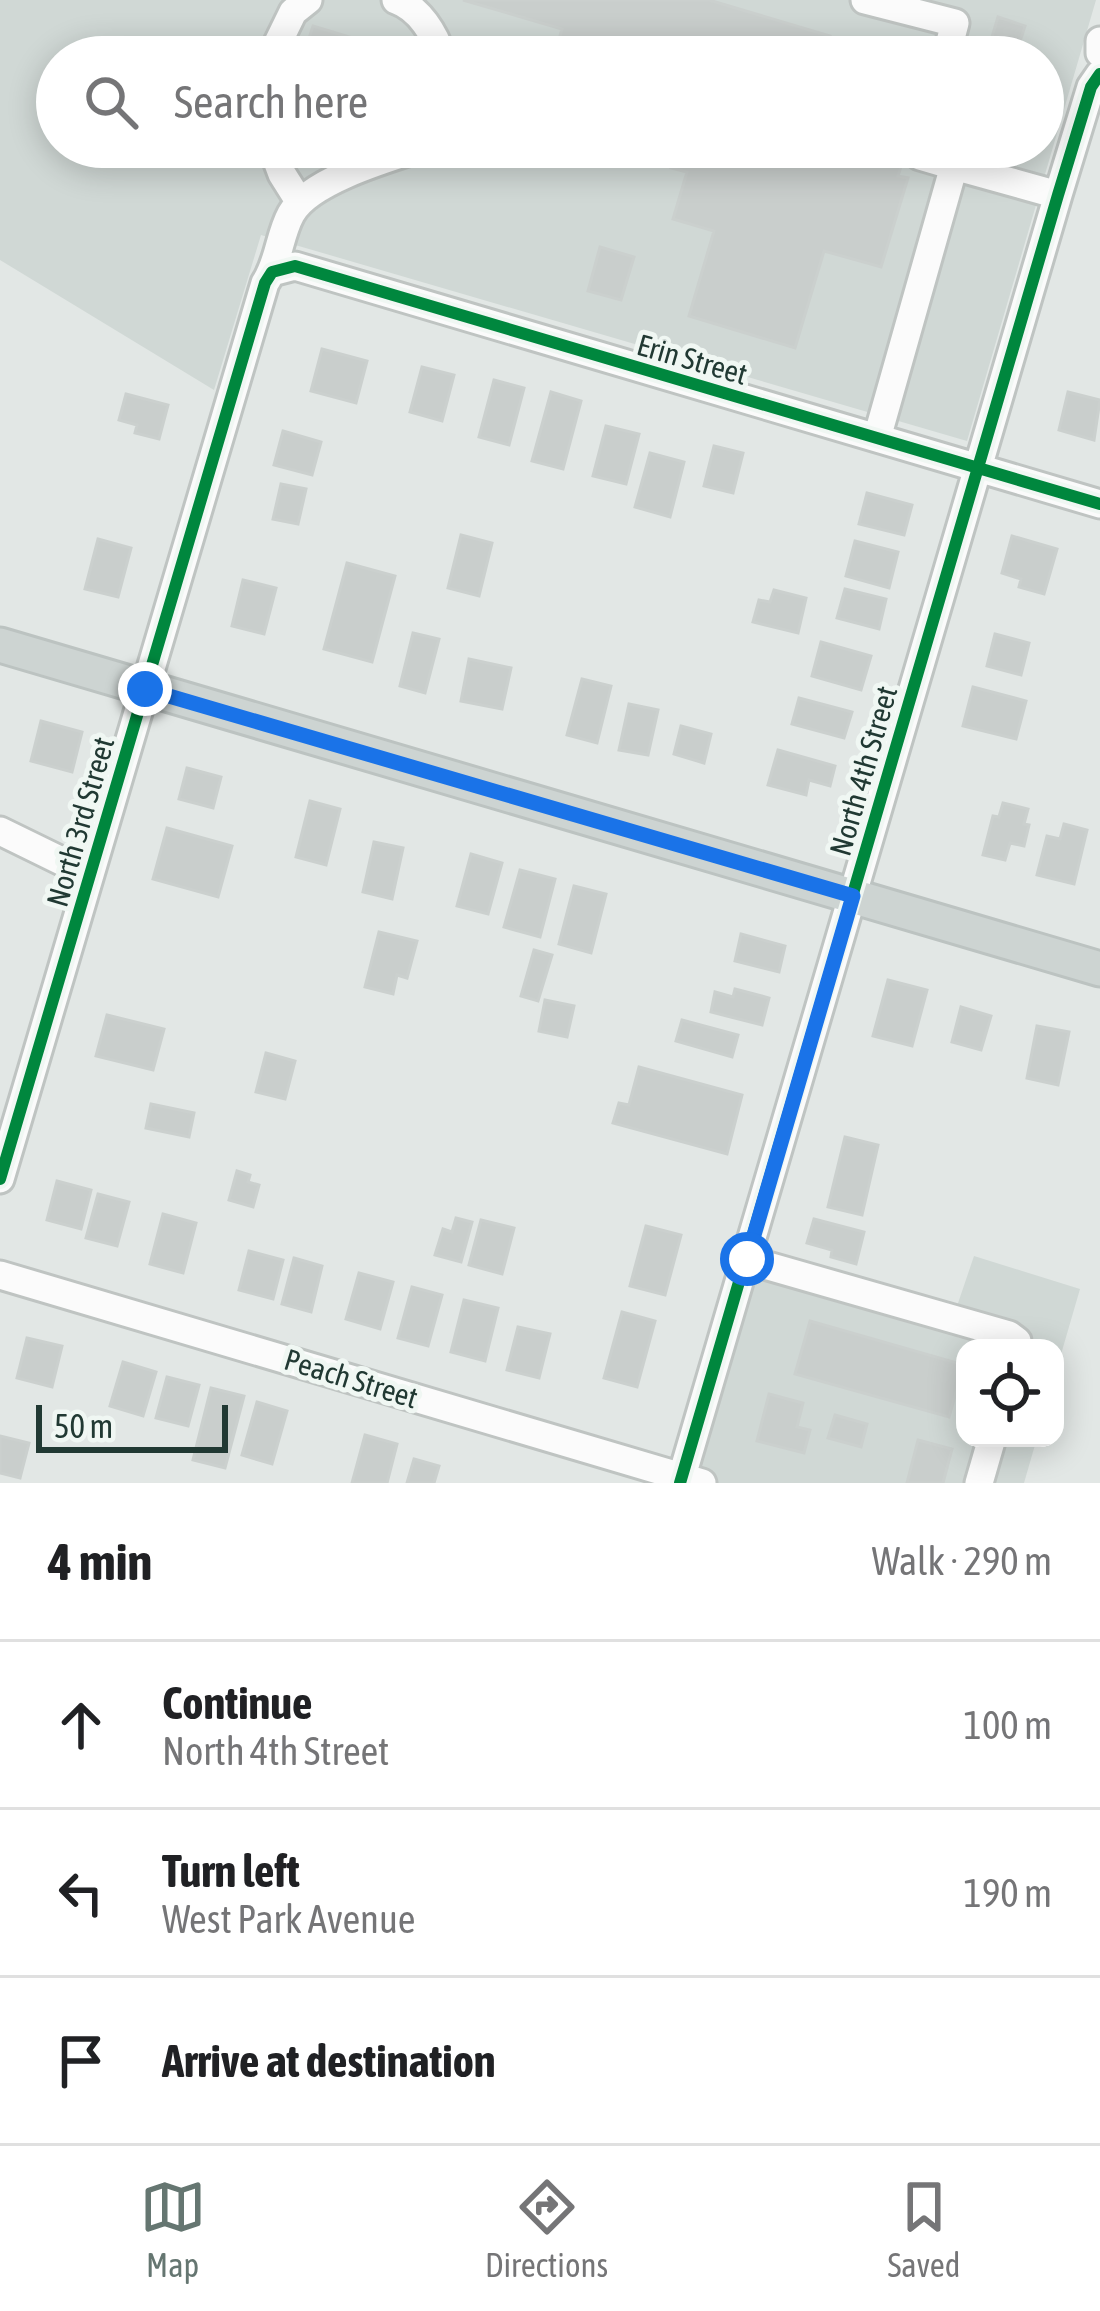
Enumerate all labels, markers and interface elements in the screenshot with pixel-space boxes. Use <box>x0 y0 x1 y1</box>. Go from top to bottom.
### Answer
search box <box>36 36 1064 168</box>
icon: search <box>78 69 144 135</box>
text: Search here <box>174 76 368 128</box>
street label: Erin Street <box>633 327 751 391</box>
route end <box>118 662 172 716</box>
street label: North 4th Street <box>823 682 903 859</box>
street label: North 3rd Street <box>40 733 120 910</box>
route start <box>720 1232 774 1286</box>
map controls <box>956 1339 1064 1447</box>
button: locate <box>956 1339 1064 1447</box>
street label: Peach Street <box>281 1342 422 1414</box>
scale bar <box>36 1399 228 1452</box>
text: 50 m <box>54 1407 113 1445</box>
text: 4 min <box>48 1532 152 1591</box>
text: Walk · 290 m <box>872 1539 1052 1583</box>
text: Continue <box>162 1677 313 1729</box>
icon: ahead <box>48 1692 114 1758</box>
text: 100 m <box>964 1703 1052 1747</box>
text: North 4th Street <box>162 1729 389 1773</box>
text: Turn left <box>162 1845 300 1897</box>
icon: left <box>48 1860 114 1926</box>
text: 190 m <box>964 1871 1052 1915</box>
text: West Park Avenue <box>162 1897 416 1941</box>
icon: arrive <box>48 2028 114 2094</box>
text: Arrive at destination <box>162 2035 496 2087</box>
tab: Map <box>140 2174 206 2284</box>
tab: Directions <box>485 2174 608 2284</box>
tab: Saved <box>887 2174 960 2284</box>

